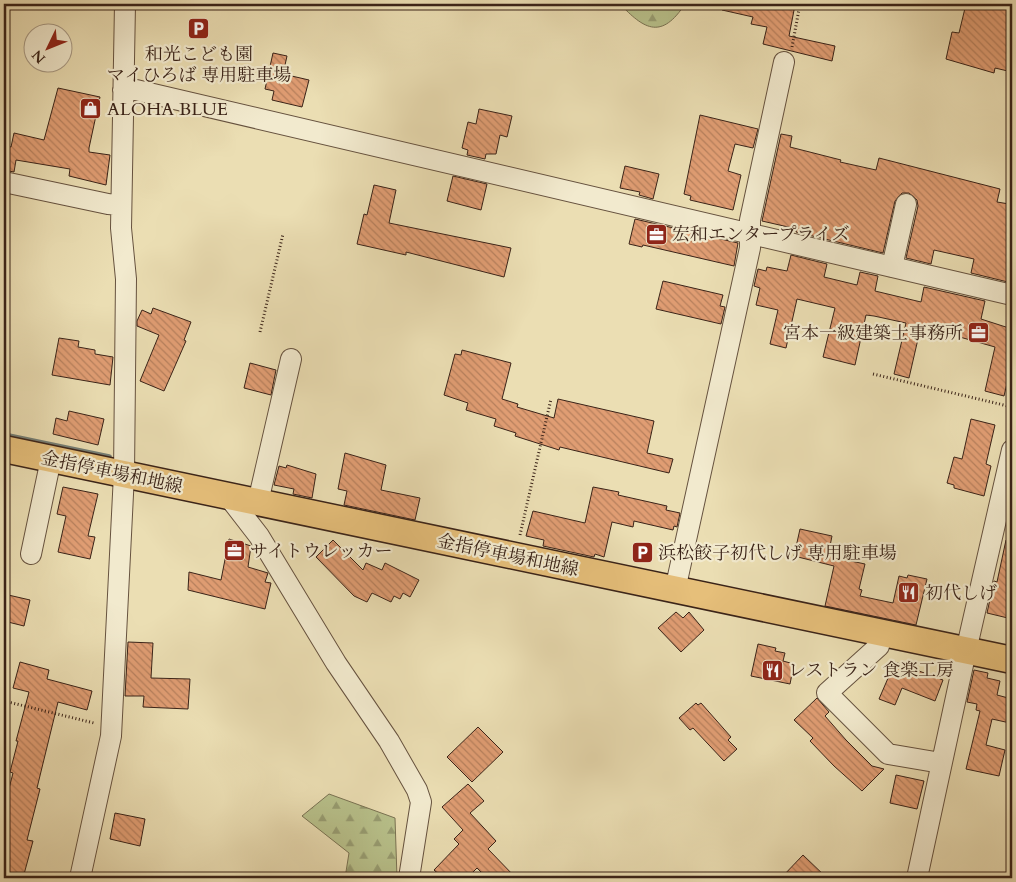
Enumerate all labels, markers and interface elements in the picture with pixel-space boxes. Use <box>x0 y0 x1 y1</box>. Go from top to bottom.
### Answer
parking icon: 和光こども園 マイひろば 専用駐車場 <box>187 17 211 41</box>
north arrow <box>22 22 72 72</box>
place label: 和光こども園 マイひろば 専用駐車場 <box>107 42 291 88</box>
text: N <box>28 46 50 67</box>
shop icon: ALOHA BLUE <box>79 97 103 121</box>
place label: ALOHA BLUE <box>107 97 228 122</box>
office icon: 宏和エンタープライズ <box>644 222 668 246</box>
place label: 宏和エンタープライズ <box>672 222 850 247</box>
place label: 宮本一級建築士事務所 <box>783 321 963 346</box>
office icon: 宮本一級建築士事務所 <box>967 321 991 345</box>
street label: 金指停車場和地線 <box>39 445 185 500</box>
street label: 金指停車場和地線 <box>435 528 581 583</box>
office icon: サイトウレッカー <box>222 539 246 563</box>
place label: サイトウレッカー <box>250 539 393 564</box>
parking icon: 浜松餃子初代しげ 専用駐車場 <box>630 541 654 565</box>
place label: 浜松餃子初代しげ 専用駐車場 <box>658 541 897 566</box>
restaurant icon: 初代しげ <box>897 581 921 605</box>
place label: 初代しげ <box>925 581 997 606</box>
restaurant icon: レストラン 食楽工房 <box>760 658 784 682</box>
place label: レストラン 食楽工房 <box>788 658 954 683</box>

